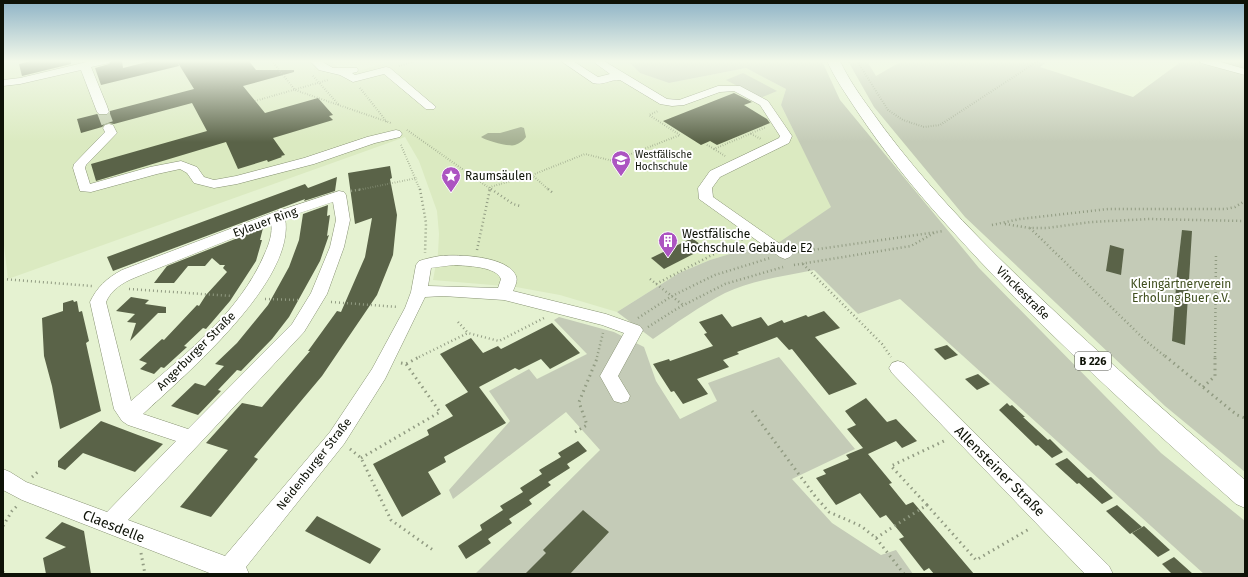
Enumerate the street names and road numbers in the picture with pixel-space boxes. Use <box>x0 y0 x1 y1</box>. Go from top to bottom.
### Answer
street label: Eylauer Ring <box>231 204 300 240</box>
street label: Vinckestraße <box>993 263 1053 323</box>
street label: Angerburger Straße <box>154 309 238 393</box>
road number: B 226 <box>1075 352 1111 370</box>
street label: Neidenburger Straße <box>274 415 354 513</box>
street label: Allensteiner Straße <box>951 423 1048 520</box>
street label: Claesdelle <box>80 506 147 547</box>

